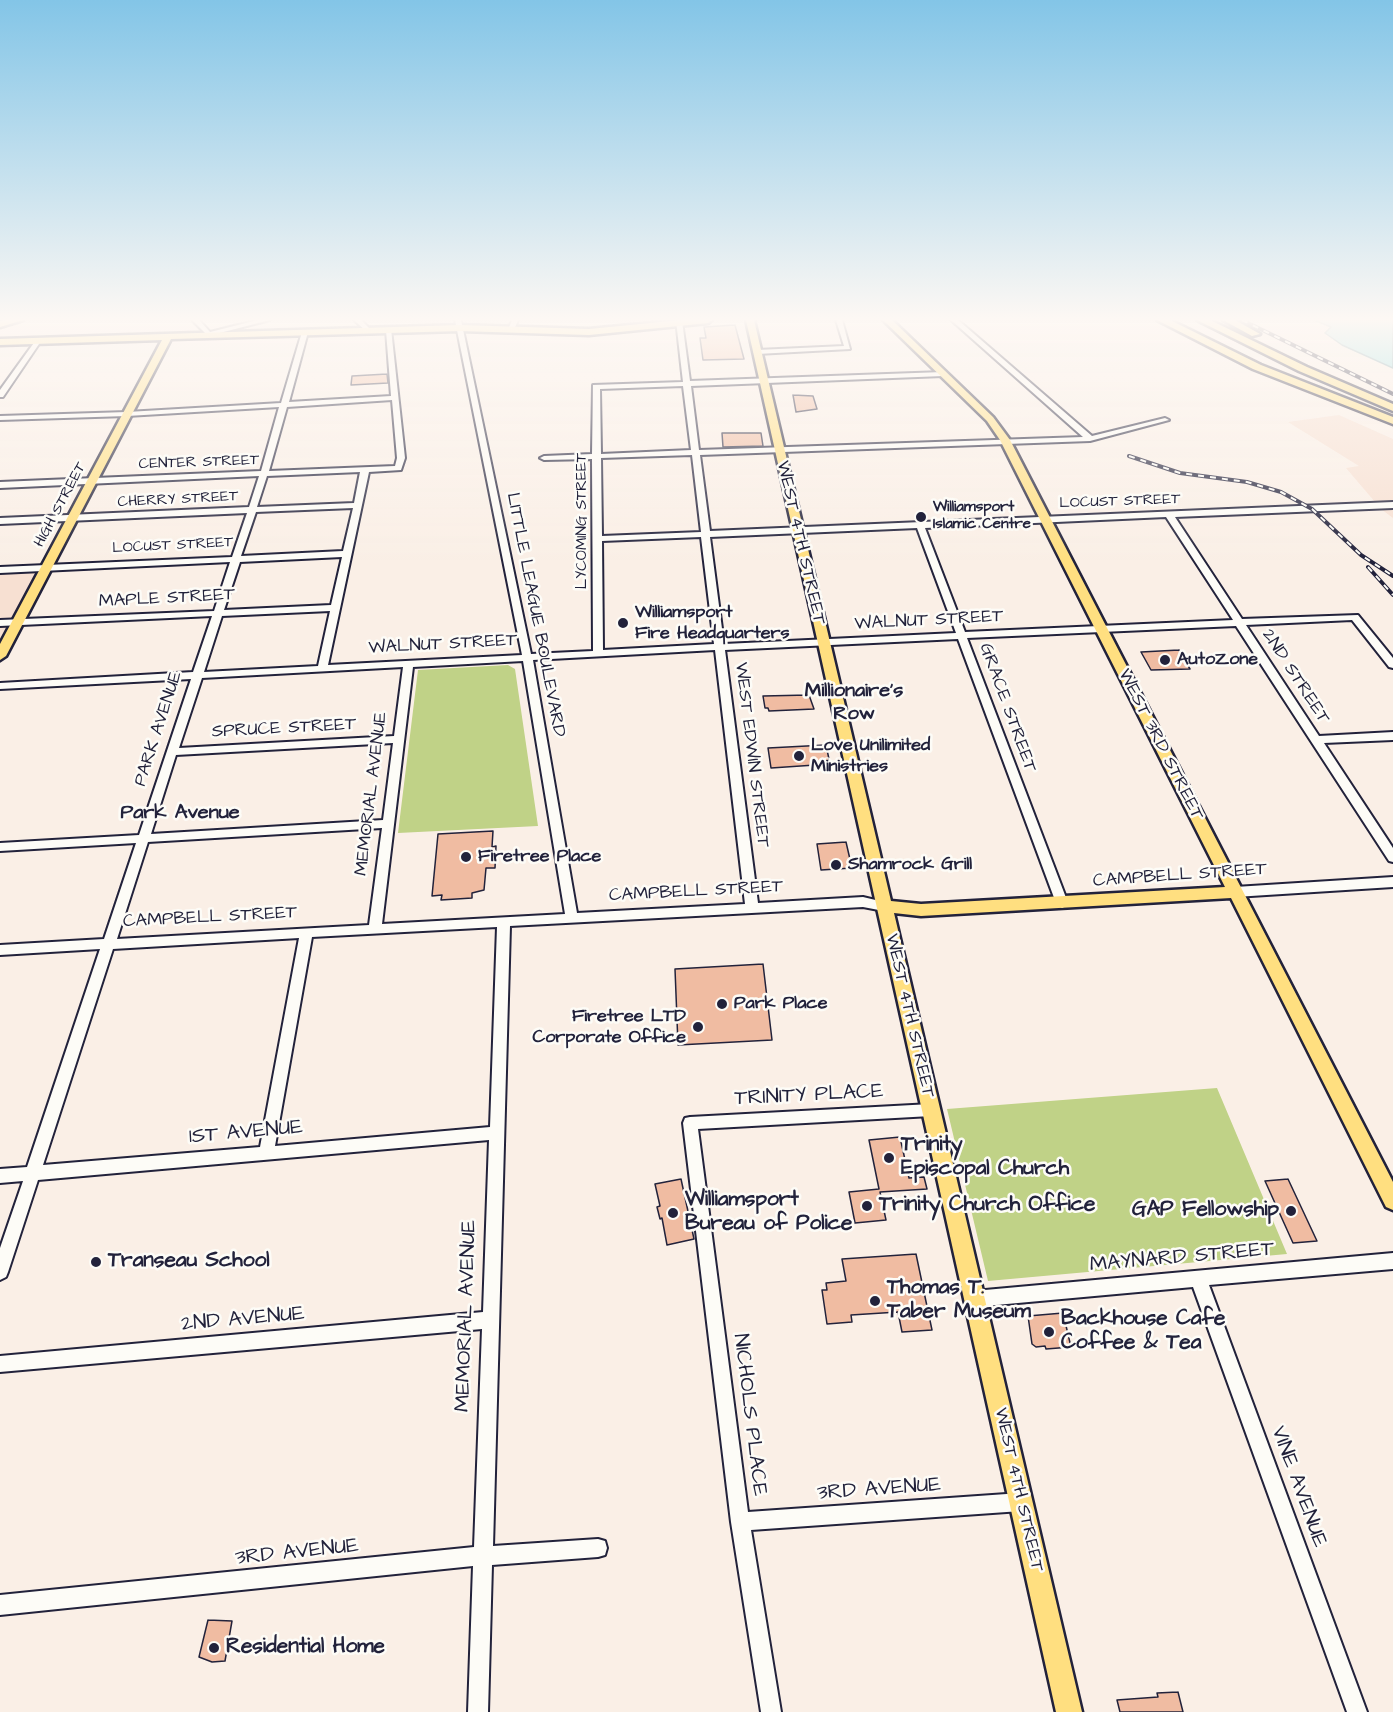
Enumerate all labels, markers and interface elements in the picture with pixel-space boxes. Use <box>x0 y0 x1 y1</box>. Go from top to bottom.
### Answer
street label: CENTER STREET <box>138 452 260 474</box>
street label: LYCOMING STREET <box>574 453 592 589</box>
street label: HIGH STREET <box>31 459 91 551</box>
street label: WEST 4TH STREET <box>771 459 829 627</box>
street label: CHERRY STREET <box>117 488 239 512</box>
street label: LITTLE LEAGUE BOULEVARD <box>501 491 569 739</box>
street label: LOCUST STREET <box>1059 491 1181 513</box>
place label: Williamsport Islamic Centre <box>933 499 1031 534</box>
marker: Williamsport Islamic Centre <box>914 510 928 524</box>
street label: LOCUST STREET <box>112 534 234 558</box>
street label: MAPLE STREET <box>98 585 236 613</box>
place label: Williamsport Fire Headquarters <box>635 602 790 644</box>
street label: WALNUT STREET <box>854 606 1004 636</box>
marker: Williamsport Fire Headquarters <box>616 616 630 630</box>
street label: 2ND STREET <box>1256 626 1334 728</box>
street label: WALNUT STREET <box>368 630 518 660</box>
street label: GRACE STREET <box>974 641 1040 775</box>
place label: AutoZone <box>1177 649 1258 671</box>
marker: AutoZone <box>1158 653 1172 667</box>
street label: WEST EDWIN STREET <box>729 661 773 849</box>
street label: WEST 3RD STREET <box>1113 666 1207 824</box>
street label: PARK AVENUE <box>130 669 188 789</box>
district label: Millionaire's Row <box>805 680 903 727</box>
street label: MEMORIAL AVENUE <box>351 711 393 877</box>
street label: SPRUCE STREET <box>211 714 357 744</box>
place label: Love Unilimited Ministries <box>811 735 930 777</box>
marker: Love Unilimited Ministries <box>792 749 806 763</box>
district label: Park Avenue <box>120 802 240 826</box>
place label: Firetree Place <box>478 846 601 868</box>
marker: Firetree Place <box>459 850 473 864</box>
place label: Shamrock Grill <box>848 854 972 876</box>
marker: Shamrock Grill <box>829 858 843 872</box>
street label: CAMPBELL STREET <box>1092 859 1268 893</box>
street label: CAMPBELL STREET <box>608 877 784 907</box>
street label: CAMPBELL STREET <box>122 903 298 933</box>
street label: WEST 4TH STREET <box>880 932 938 1100</box>
place label: Park Place <box>734 993 827 1015</box>
marker: Park Place <box>715 997 729 1011</box>
place label: Firetree LTD Corporate Office <box>532 1006 686 1048</box>
marker: Firetree LTD Corporate Office <box>691 1020 705 1034</box>
street label: TRINITY PLACE <box>734 1080 884 1112</box>
street label: 1ST AVENUE <box>188 1115 304 1151</box>
place label: Trinity Episcopal Church <box>901 1133 1069 1183</box>
marker: Trinity Episcopal Church <box>882 1151 896 1165</box>
place label: Williamsport Bureau of Police <box>685 1188 852 1238</box>
place label: Trinity Church Office <box>879 1193 1095 1219</box>
place label: GAP Fellowship <box>1132 1198 1279 1224</box>
marker: Trinity Church Office <box>860 1199 874 1213</box>
marker: GAP Fellowship <box>1284 1204 1298 1218</box>
marker: Williamsport Bureau of Police <box>666 1206 680 1220</box>
street label: MEMORIAL AVENUE <box>451 1220 483 1412</box>
street label: MAYNARD STREET <box>1089 1237 1275 1279</box>
place label: Transeau School <box>108 1249 270 1275</box>
marker: Transeau School <box>89 1255 103 1269</box>
place label: Thomas T. Taber Museum <box>887 1276 1031 1326</box>
marker: Thomas T. Taber Museum <box>868 1294 882 1308</box>
street label: 2ND AVENUE <box>180 1302 306 1338</box>
place label: Backhouse Cafe Coffee & Tea <box>1061 1307 1225 1357</box>
marker: Backhouse Cafe Coffee & Tea <box>1042 1325 1056 1339</box>
street label: NICHOLS PLACE <box>727 1333 771 1497</box>
street label: WEST 4TH STREET <box>989 1406 1047 1574</box>
street label: VINE AVENUE <box>1264 1423 1332 1551</box>
street label: 3RD AVENUE <box>816 1473 942 1507</box>
street label: 3RD AVENUE <box>234 1534 360 1572</box>
place label: Residential Home <box>226 1635 385 1661</box>
marker: Residential Home <box>207 1641 221 1655</box>

